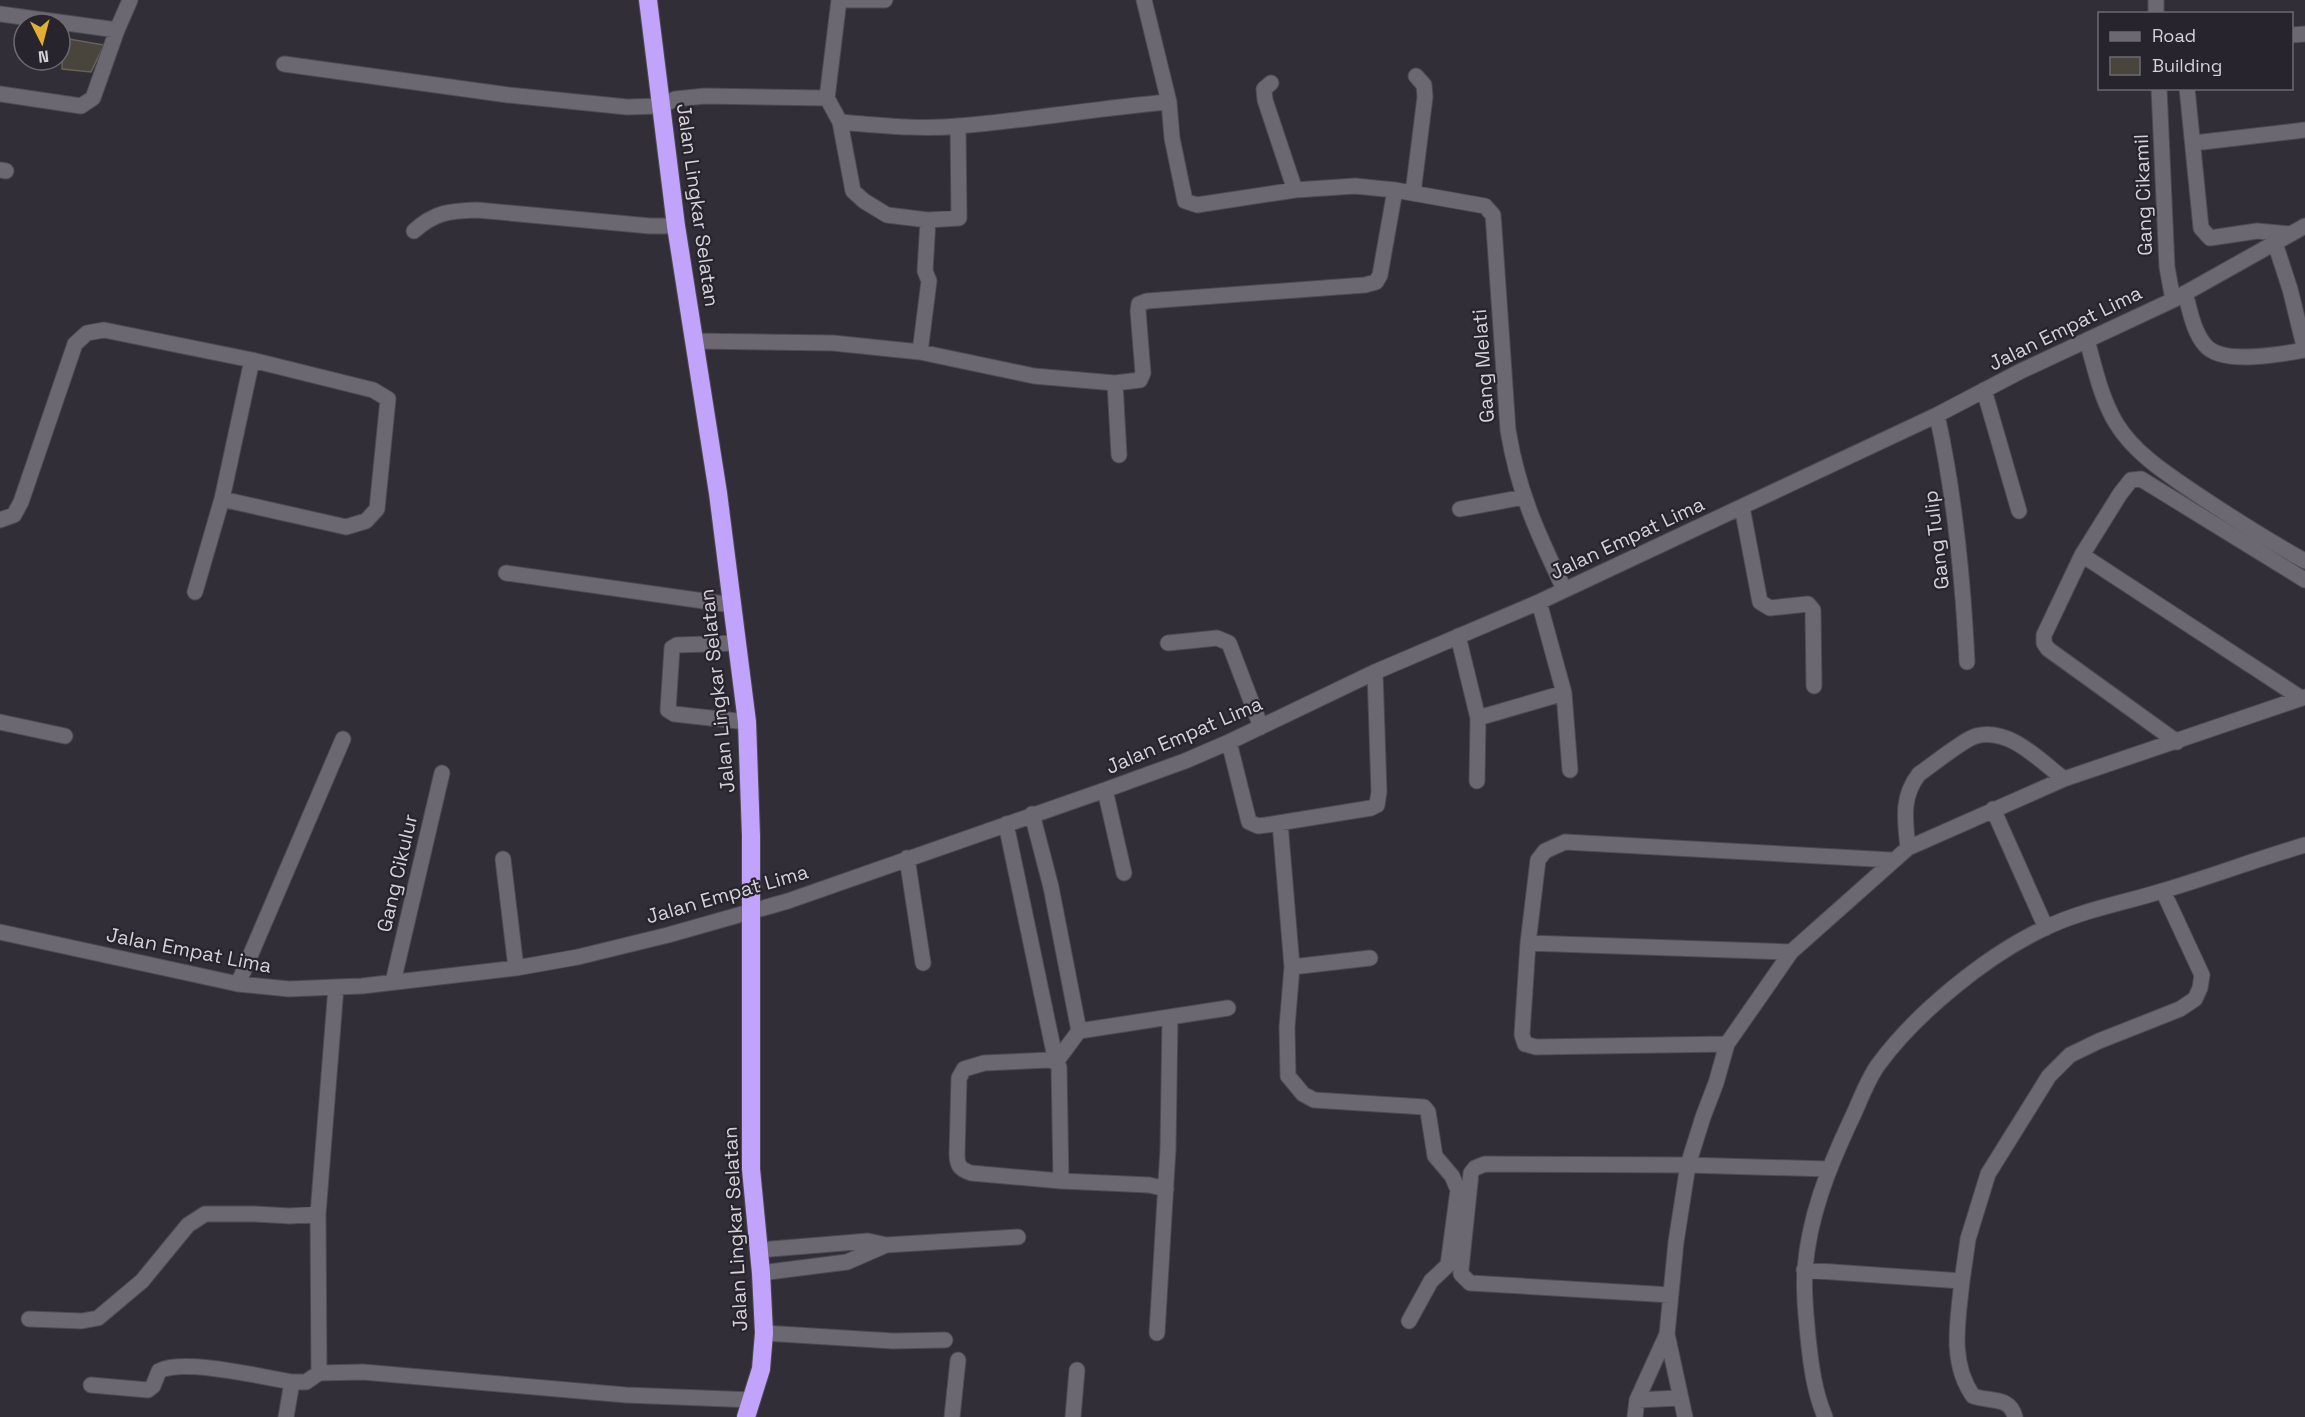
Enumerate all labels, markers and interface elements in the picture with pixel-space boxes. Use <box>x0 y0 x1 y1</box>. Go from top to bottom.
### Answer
north arrow <box>12 12 72 72</box>
legend <box>2098 12 2293 90</box>
text: Road <box>2152 24 2196 47</box>
text: N <box>37 45 50 67</box>
text: Building <box>2152 54 2222 77</box>
street label: Jalan Lingkar Selatan <box>671 102 725 308</box>
street label: Gang Cikamil <box>2128 134 2158 256</box>
street label: Jalan Empat Lima <box>1984 280 2146 376</box>
street label: Gang Melati <box>1466 308 1500 424</box>
street label: Gang Tulip <box>1917 489 1955 591</box>
street label: Jalan Empat Lima <box>1545 491 1709 585</box>
street label: Jalan Lingkar Selatan <box>693 588 741 794</box>
street label: Jalan Empat Lima <box>1102 690 1266 780</box>
street label: Gang Cikulur <box>371 811 423 935</box>
street label: Jalan Empat Lima <box>643 858 811 930</box>
street label: Jalan Empat Lima <box>104 921 274 979</box>
street label: Jalan Lingkar Selatan <box>717 1126 753 1332</box>

